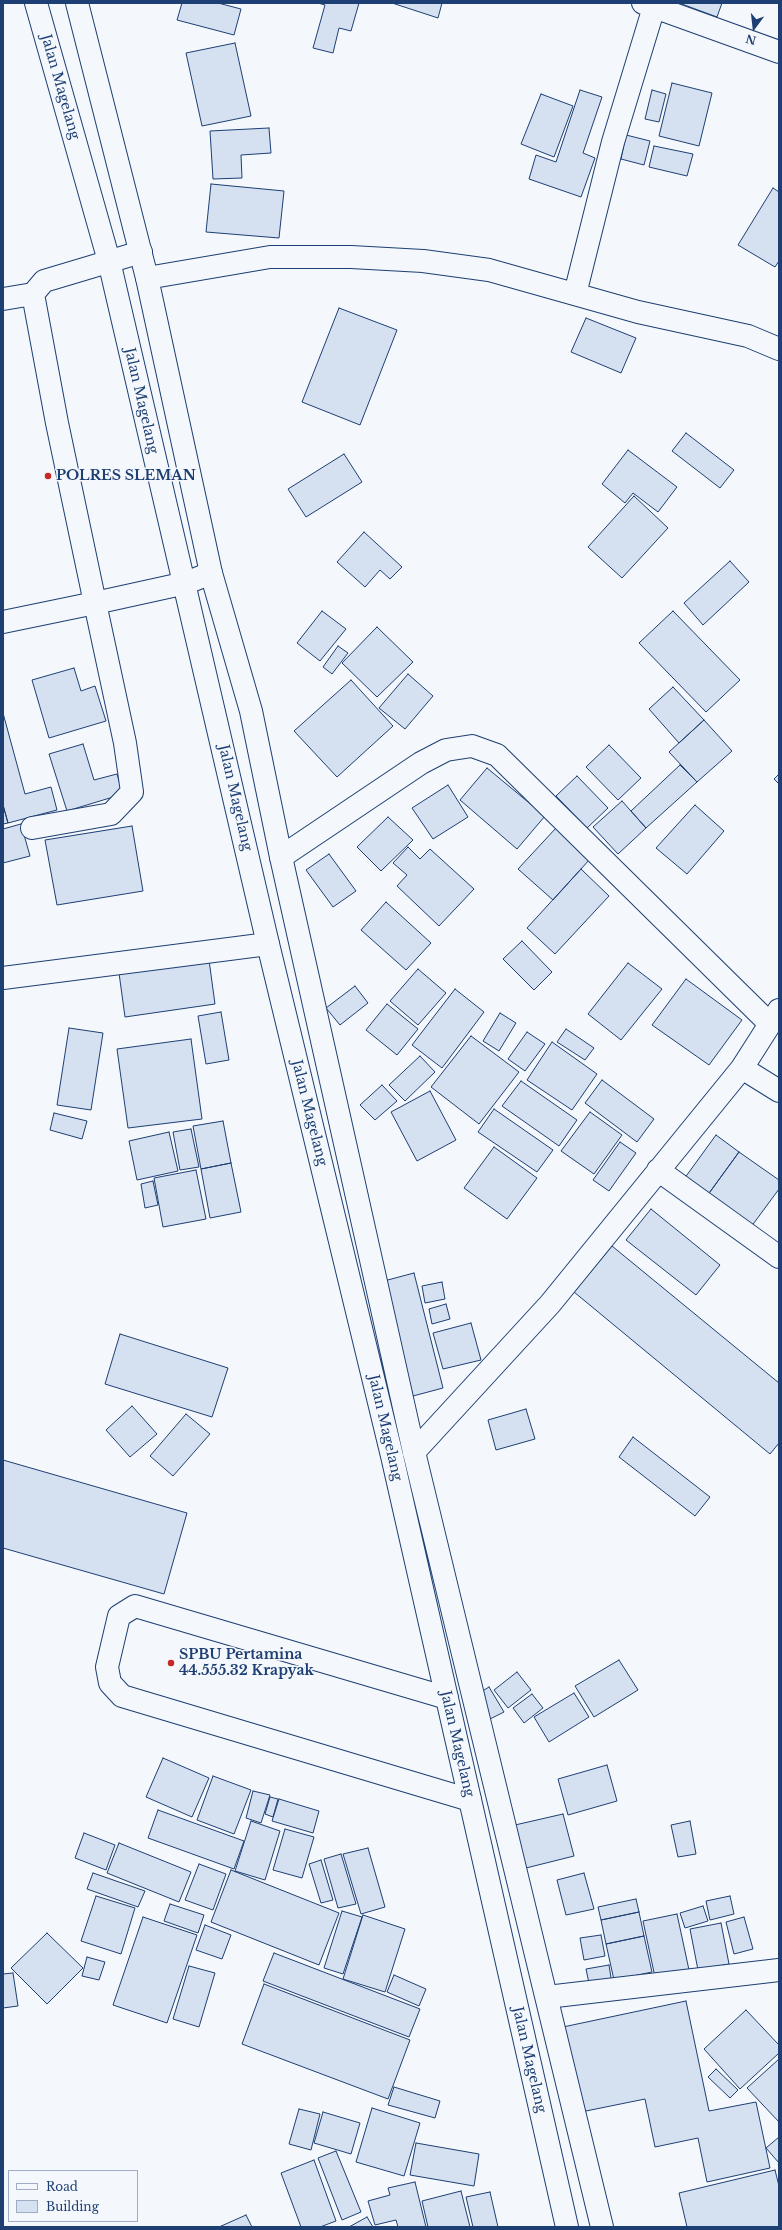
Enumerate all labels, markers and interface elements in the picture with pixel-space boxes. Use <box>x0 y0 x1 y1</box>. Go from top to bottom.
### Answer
north arrow <box>734 8 774 48</box>
text: N <box>744 31 758 48</box>
street label: Jalan Magelang <box>37 33 83 141</box>
street label: Jalan Magelang <box>121 346 161 456</box>
place label: POLRES SLEMAN <box>56 468 196 484</box>
marker: POLRES SLEMAN <box>43 471 53 481</box>
street label: Jalan Magelang <box>215 743 255 853</box>
street label: Jalan Magelang <box>288 1058 330 1168</box>
street label: Jalan Magelang <box>365 1373 405 1483</box>
place label: SPBU Pertamina 44.555.32 Krapyak <box>179 1647 314 1680</box>
marker: SPBU Pertamina 44.555.32 Krapyak <box>166 1658 176 1668</box>
street label: Jalan Magelang <box>437 1689 477 1799</box>
street label: Jalan Magelang <box>509 2005 549 2115</box>
legend <box>8 2170 138 2222</box>
text: Road <box>46 2179 78 2194</box>
text: Building <box>46 2199 99 2214</box>

